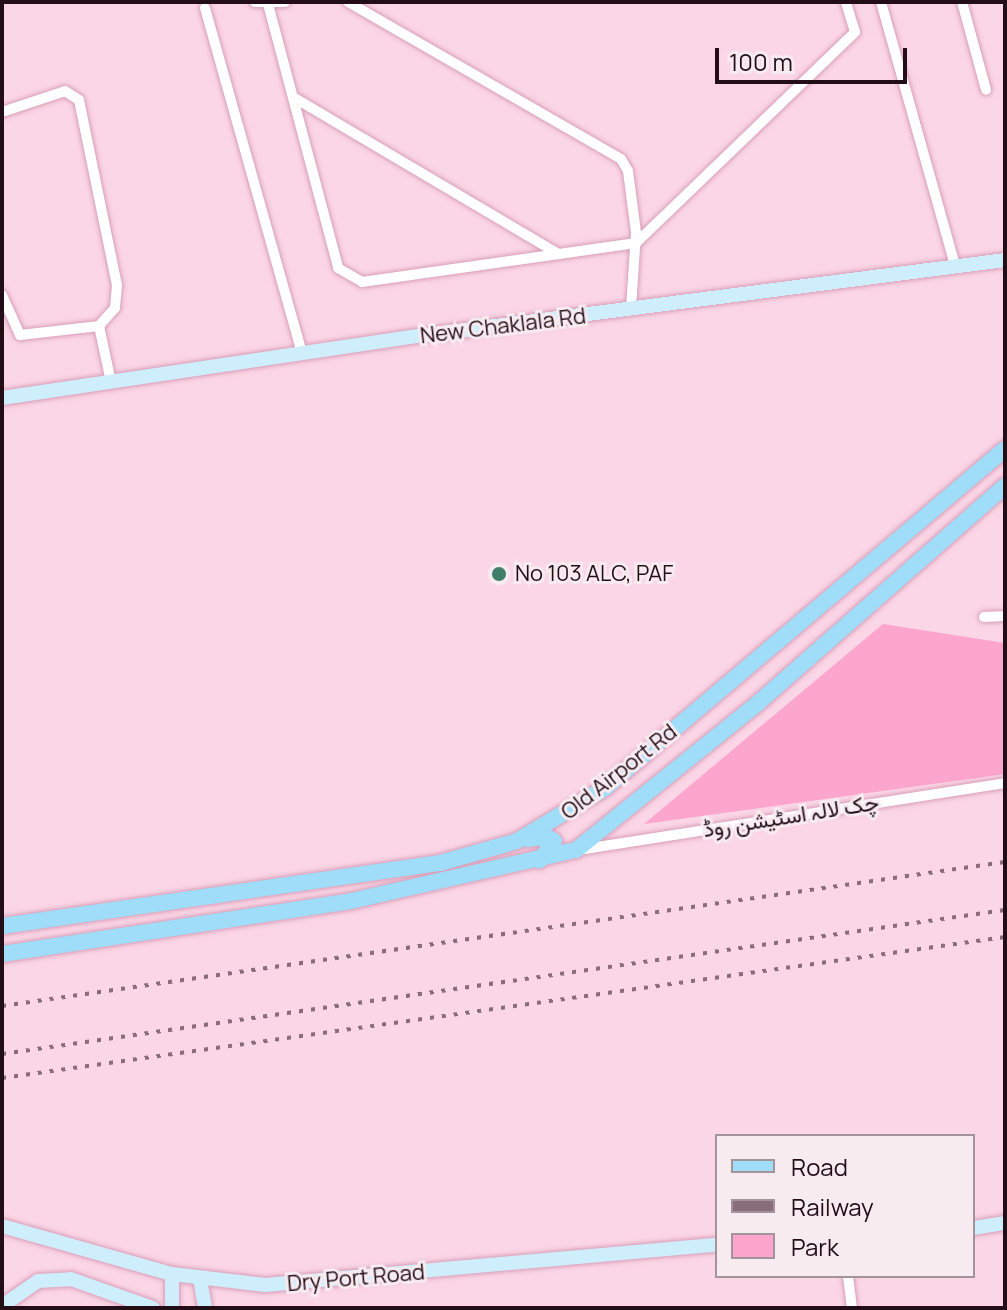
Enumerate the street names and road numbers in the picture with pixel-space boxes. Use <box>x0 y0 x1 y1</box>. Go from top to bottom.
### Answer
street label: New Chaklala Rd <box>419 303 587 349</box>
street label: Old Airport Rd <box>556 719 682 825</box>
street label: چک لالہ اسٹیشن روڈ <box>701 789 881 843</box>
street label: Dry Port Road <box>286 1259 426 1297</box>

